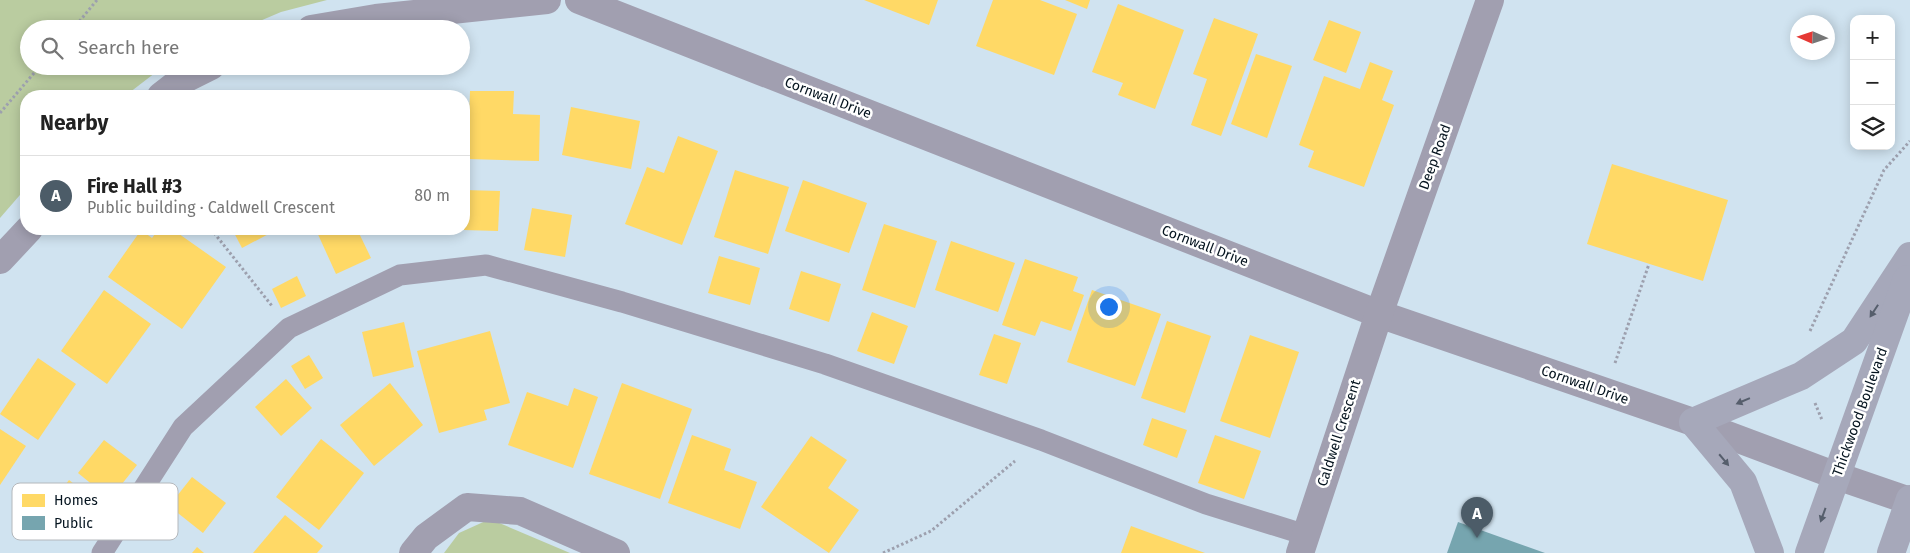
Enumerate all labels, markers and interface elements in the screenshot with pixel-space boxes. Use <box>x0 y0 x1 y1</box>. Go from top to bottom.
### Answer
north arrow <box>1790 15 1835 60</box>
map controls <box>1850 15 1895 150</box>
button: + <box>1850 15 1895 60</box>
search box <box>20 20 470 75</box>
icon: search <box>38 34 66 62</box>
text: Search here <box>78 36 179 59</box>
button: − <box>1850 60 1895 105</box>
street label: Cornwall Drive <box>782 74 874 122</box>
button: layers <box>1850 105 1895 150</box>
text: Nearby <box>40 110 108 136</box>
street label: Deep Road <box>1415 122 1455 192</box>
text: Fire Hall #3 <box>87 175 182 198</box>
text: A <box>51 186 61 205</box>
text: 80 m <box>414 186 450 205</box>
text: Public building · Caldwell Crescent <box>87 198 335 217</box>
street label: Cornwall Drive <box>1159 222 1251 270</box>
your location <box>1096 294 1122 320</box>
one-way arrow <box>1869 305 1878 318</box>
street label: Thickwood Boulevard <box>1829 345 1891 479</box>
street label: Cornwall Drive <box>1539 362 1631 408</box>
street label: Caldwell Crescent <box>1314 377 1365 489</box>
one-way arrow <box>1736 398 1750 406</box>
one-way arrow <box>1719 453 1730 466</box>
legend <box>12 483 178 540</box>
text: Homes <box>54 492 98 509</box>
pin: A <box>1461 497 1493 538</box>
one-way arrow <box>1819 507 1826 522</box>
text: Public <box>54 515 93 532</box>

